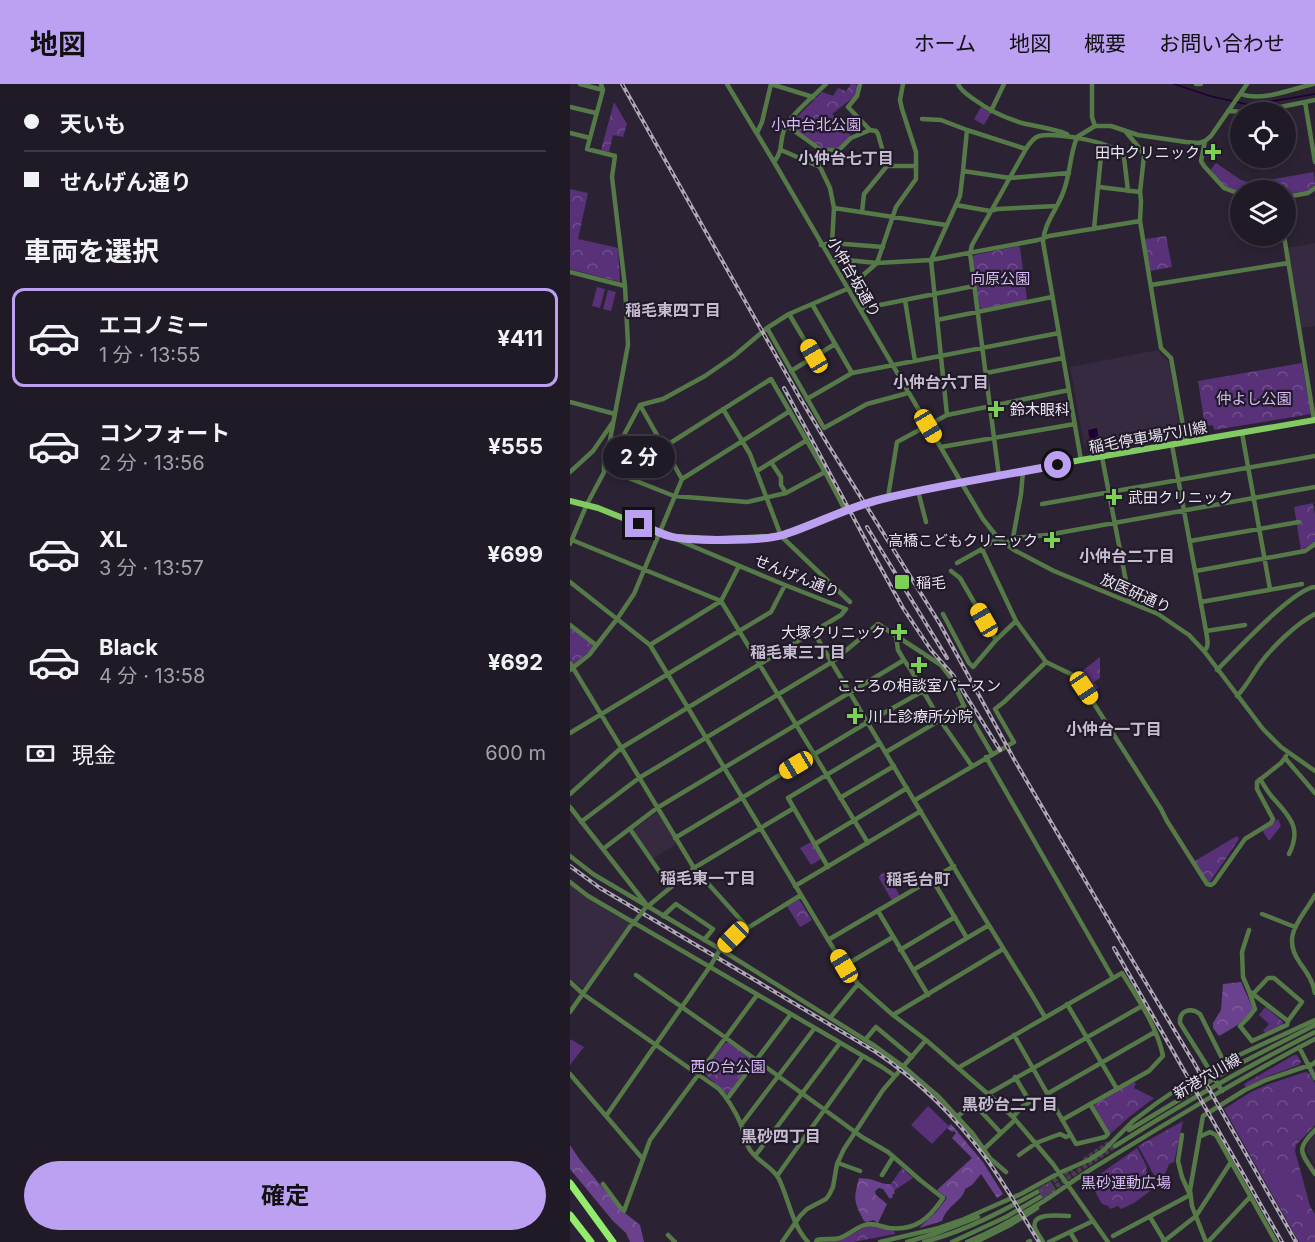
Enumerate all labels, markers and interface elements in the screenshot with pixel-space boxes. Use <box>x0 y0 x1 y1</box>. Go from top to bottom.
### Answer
text: 地図 <box>30 27 86 61</box>
text: ホーム <box>914 31 976 56</box>
text: 地図 <box>1009 31 1051 56</box>
text: 概要 <box>1084 31 1126 56</box>
text: お問い合わせ <box>1159 31 1285 56</box>
map controls <box>1230 102 1296 246</box>
button: locate <box>1230 102 1296 168</box>
text: 天いも <box>60 111 126 137</box>
park label: 小中台北公園 <box>771 115 861 134</box>
place label: 田中クリニック <box>1095 143 1200 162</box>
marker: 田中クリニック <box>1204 143 1222 161</box>
district label: 小仲台七丁目 <box>798 148 894 168</box>
text: せんげん通り <box>60 169 192 195</box>
button: layers <box>1230 180 1296 246</box>
street label: 小仲台坂通り <box>823 233 885 321</box>
text: 車両を選択 <box>24 235 159 268</box>
park label: 向原公園 <box>970 269 1030 288</box>
district label: 稲毛東四丁目 <box>625 300 721 320</box>
icon: car <box>27 311 81 365</box>
text: エコノミー <box>99 312 209 338</box>
text: ¥411 <box>497 325 543 351</box>
car <box>797 336 831 376</box>
text: 1 分 · 13:55 <box>99 343 200 367</box>
district label: 小仲台六丁目 <box>893 372 989 392</box>
park label: 仲よし公園 <box>1216 389 1292 408</box>
marker: 鈴木眼科 <box>987 400 1005 418</box>
place label: 鈴木眼科 <box>1010 400 1070 419</box>
car <box>911 406 945 446</box>
street label: 稲毛停車場穴川線 <box>1087 417 1209 457</box>
icon: car <box>27 419 81 473</box>
text: コンフォート <box>99 420 230 446</box>
text: ¥555 <box>488 433 543 459</box>
callout: 2 分 <box>603 437 675 479</box>
text: 2 分 <box>620 445 658 469</box>
text: 2 分 · 13:56 <box>99 451 205 475</box>
route start <box>1044 451 1071 478</box>
marker: 武田クリニック <box>1105 488 1123 506</box>
place label: 武田クリニック <box>1128 488 1233 507</box>
route end <box>625 510 652 537</box>
text: XL <box>99 526 128 552</box>
icon: car <box>27 527 81 581</box>
place label: 高橋こどもクリニック <box>888 531 1038 550</box>
marker: 高橋こどもクリニック <box>1043 531 1061 549</box>
text: ¥699 <box>488 541 543 567</box>
district label: 小仲台二丁目 <box>1079 546 1175 566</box>
street label: せんげん通り <box>752 550 842 602</box>
text: 3 分 · 13:57 <box>99 556 204 580</box>
street label: 放医研通り <box>1098 569 1174 617</box>
marker: 稲毛 <box>893 573 911 591</box>
place label: 稲毛 <box>916 573 946 592</box>
car <box>967 600 1001 640</box>
place label: 大塚クリニック <box>781 623 886 642</box>
marker: 大塚クリニック <box>890 623 908 641</box>
text: Black <box>99 634 158 660</box>
icon: car <box>27 635 81 689</box>
district label: 稲毛東三丁目 <box>750 642 846 662</box>
text: ¥692 <box>488 649 543 675</box>
marker: こころの相談室パースン <box>910 656 928 674</box>
text: 4 分 · 13:58 <box>99 664 205 688</box>
car <box>1066 668 1102 708</box>
place label: こころの相談室パースン <box>837 676 1001 695</box>
marker: 川上診療所分院 <box>846 707 864 725</box>
place label: 川上診療所分院 <box>868 707 973 726</box>
district label: 小仲台一丁目 <box>1066 719 1162 739</box>
icon: cash <box>24 737 57 770</box>
text: 600 m <box>485 741 546 765</box>
text: 現金 <box>72 742 116 768</box>
car <box>776 748 816 782</box>
district label: 稲毛東一丁目 <box>660 868 756 888</box>
district label: 稲毛台町 <box>886 869 950 889</box>
car <box>714 918 752 956</box>
car <box>827 946 861 986</box>
street label: 新港穴川線 <box>1170 1049 1244 1103</box>
park label: 西の台公園 <box>690 1057 766 1076</box>
district label: 黒砂台二丁目 <box>962 1094 1058 1114</box>
district label: 黒砂四丁目 <box>741 1126 821 1146</box>
button: 確定 <box>24 1161 546 1230</box>
park label: 黒砂運動広場 <box>1081 1173 1171 1192</box>

